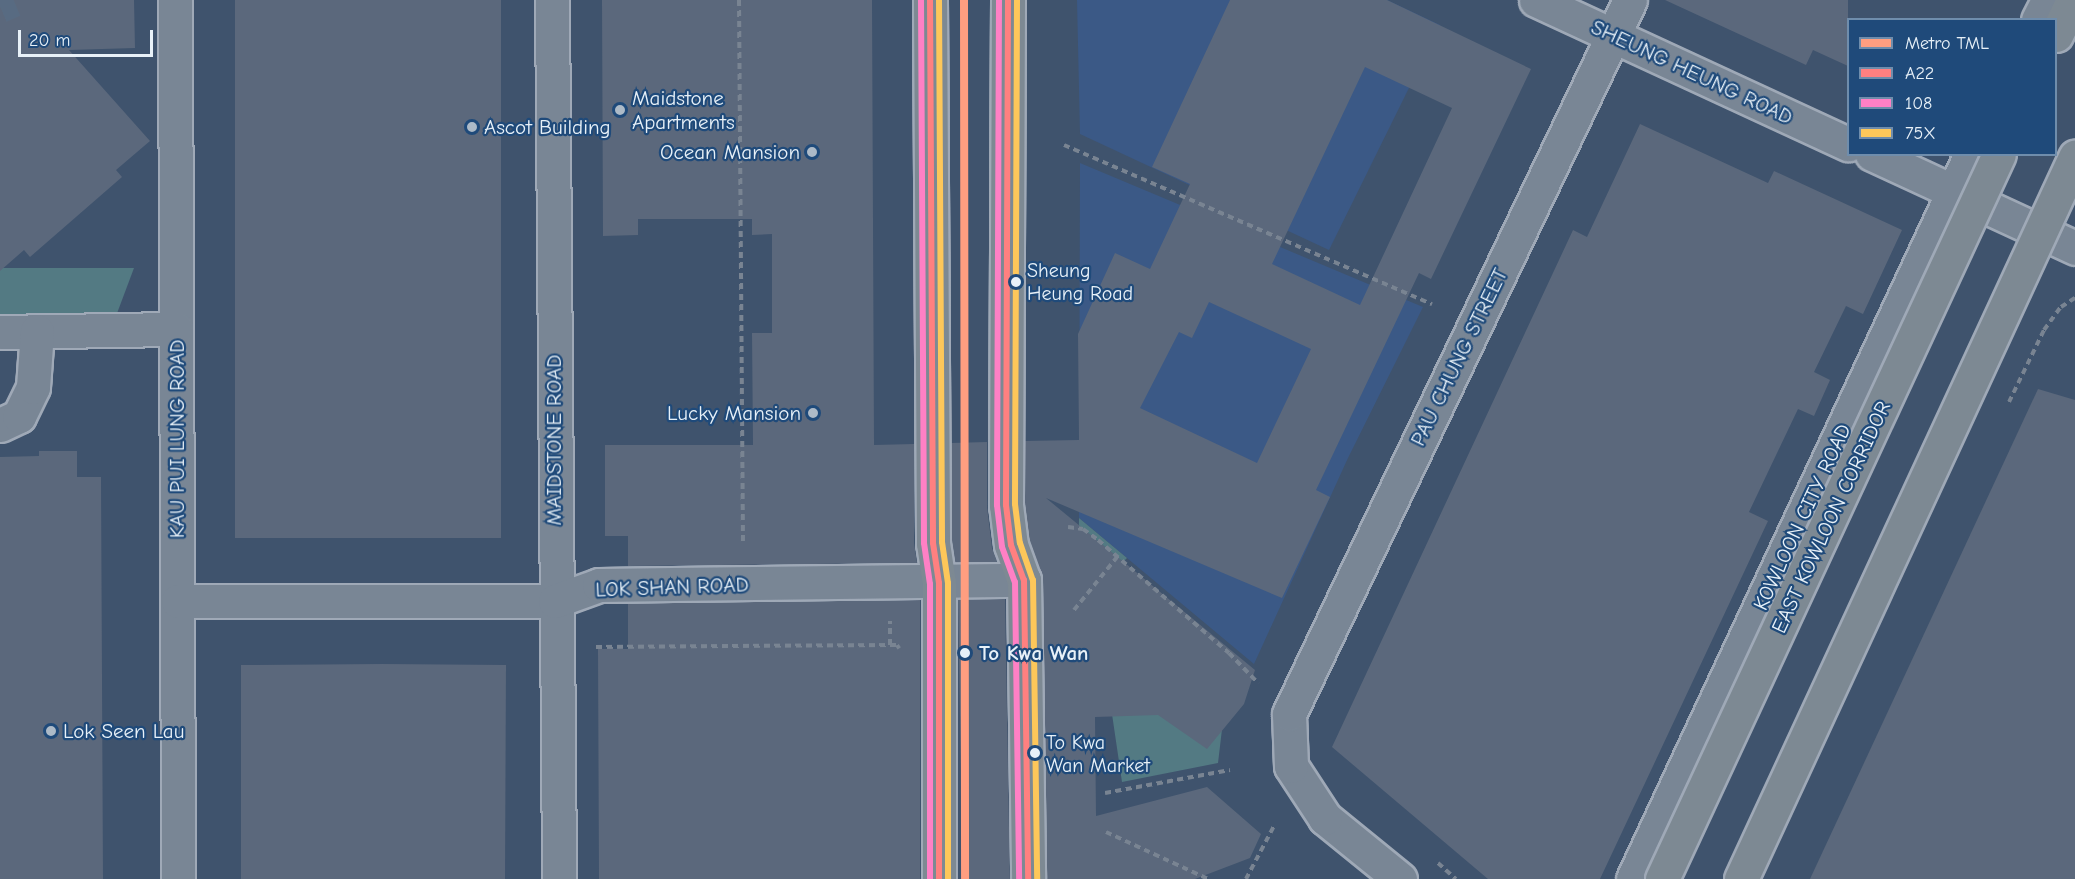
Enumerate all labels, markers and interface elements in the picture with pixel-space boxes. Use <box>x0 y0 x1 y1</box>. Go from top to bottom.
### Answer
street label: SHEUNG HEUNG ROAD <box>1587 14 1797 130</box>
scale bar <box>21 18 156 56</box>
legend <box>1847 18 2057 156</box>
text: 20 m <box>29 30 70 51</box>
text: Metro TML <box>1905 33 1989 54</box>
text: A22 <box>1905 63 1934 84</box>
place label: Maidstone Apartments <box>632 85 735 135</box>
text: 108 <box>1905 93 1932 114</box>
marker: Maidstone Apartments <box>613 103 627 117</box>
place label: Ascot Building <box>484 114 611 140</box>
marker: Ascot Building <box>465 120 479 134</box>
text: 75X <box>1905 123 1936 144</box>
place label: Ocean Mansion <box>660 139 800 165</box>
marker: Ocean Mansion <box>805 145 819 159</box>
place label: Sheung Heung Road <box>1027 258 1133 305</box>
street label: PAU CHUNG STREET <box>1405 264 1513 450</box>
marker: Sheung Heung Road <box>1010 276 1022 288</box>
street label: KAU PUI LUNG ROAD <box>164 340 190 538</box>
street label: MAIDSTONE ROAD <box>541 354 567 526</box>
street label: EAST KOWLOON CORRIDOR <box>1766 397 1896 637</box>
place label: Lucky Mansion <box>667 400 801 426</box>
marker: Lucky Mansion <box>806 406 820 420</box>
street label: KOWLOON CITY ROAD <box>1748 420 1856 614</box>
street label: LOK SHAN ROAD <box>595 572 749 602</box>
place label: To Kwa Wan <box>979 640 1088 666</box>
marker: To Kwa Wan <box>956 644 974 662</box>
place label: Lok Seen Lau <box>63 718 184 744</box>
marker: Lok Seen Lau <box>44 724 58 738</box>
place label: To Kwa Wan Market <box>1046 730 1150 777</box>
marker: To Kwa Wan Market <box>1029 747 1041 759</box>

